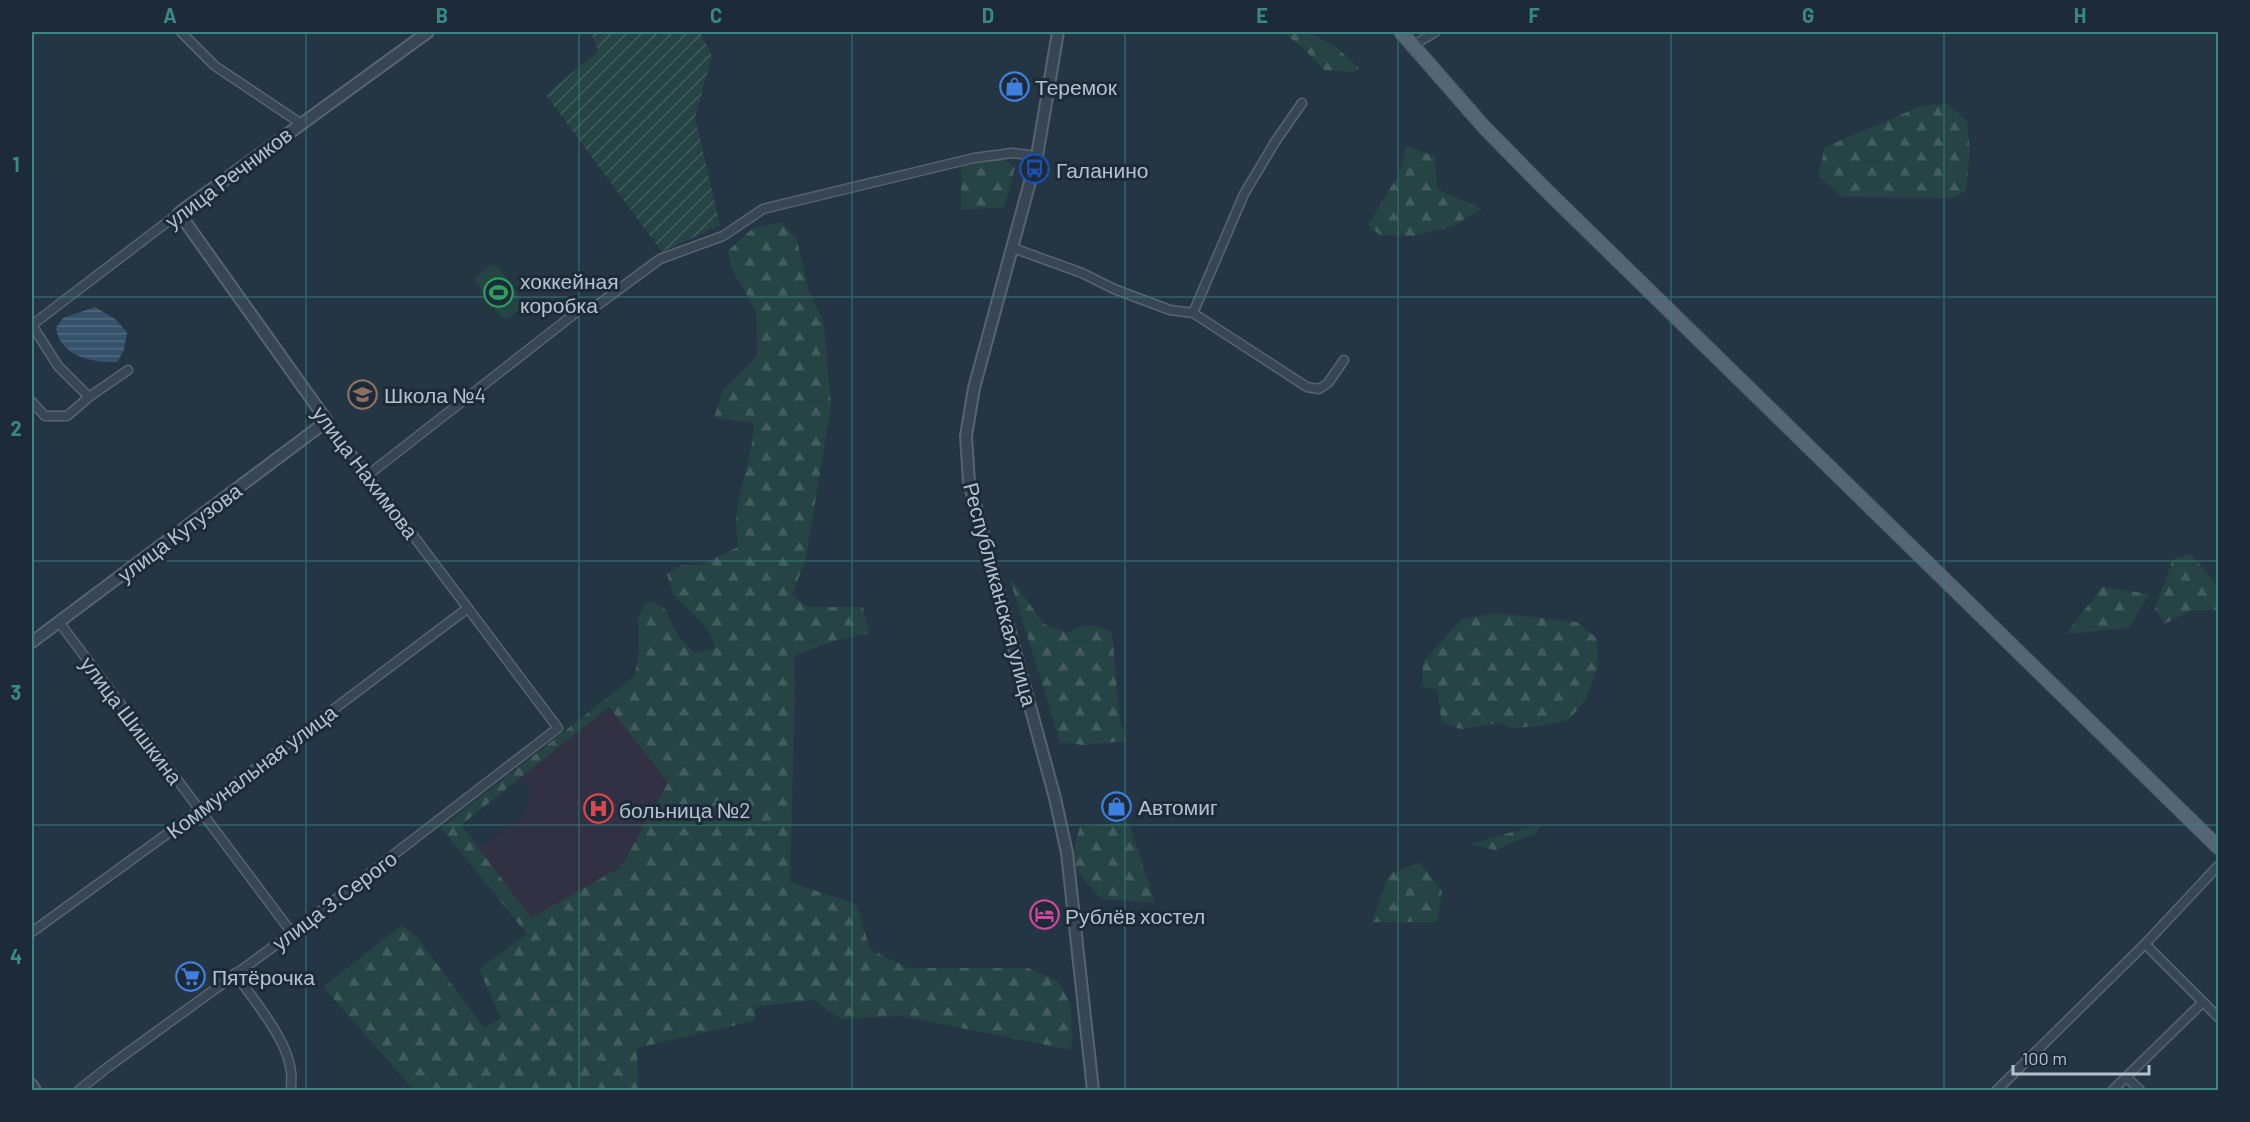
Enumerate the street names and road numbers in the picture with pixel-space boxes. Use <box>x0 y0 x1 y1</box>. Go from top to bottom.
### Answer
street label: улица Речников <box>160 121 296 233</box>
street label: улица Нахимова <box>308 401 424 544</box>
street label: улица Кутузова <box>112 477 246 587</box>
street label: Республиканская улица <box>959 479 1043 709</box>
street label: улица Шишкина <box>76 651 188 789</box>
street label: Коммунальная улица <box>161 699 341 843</box>
street label: улица З.Серого <box>267 845 401 955</box>

